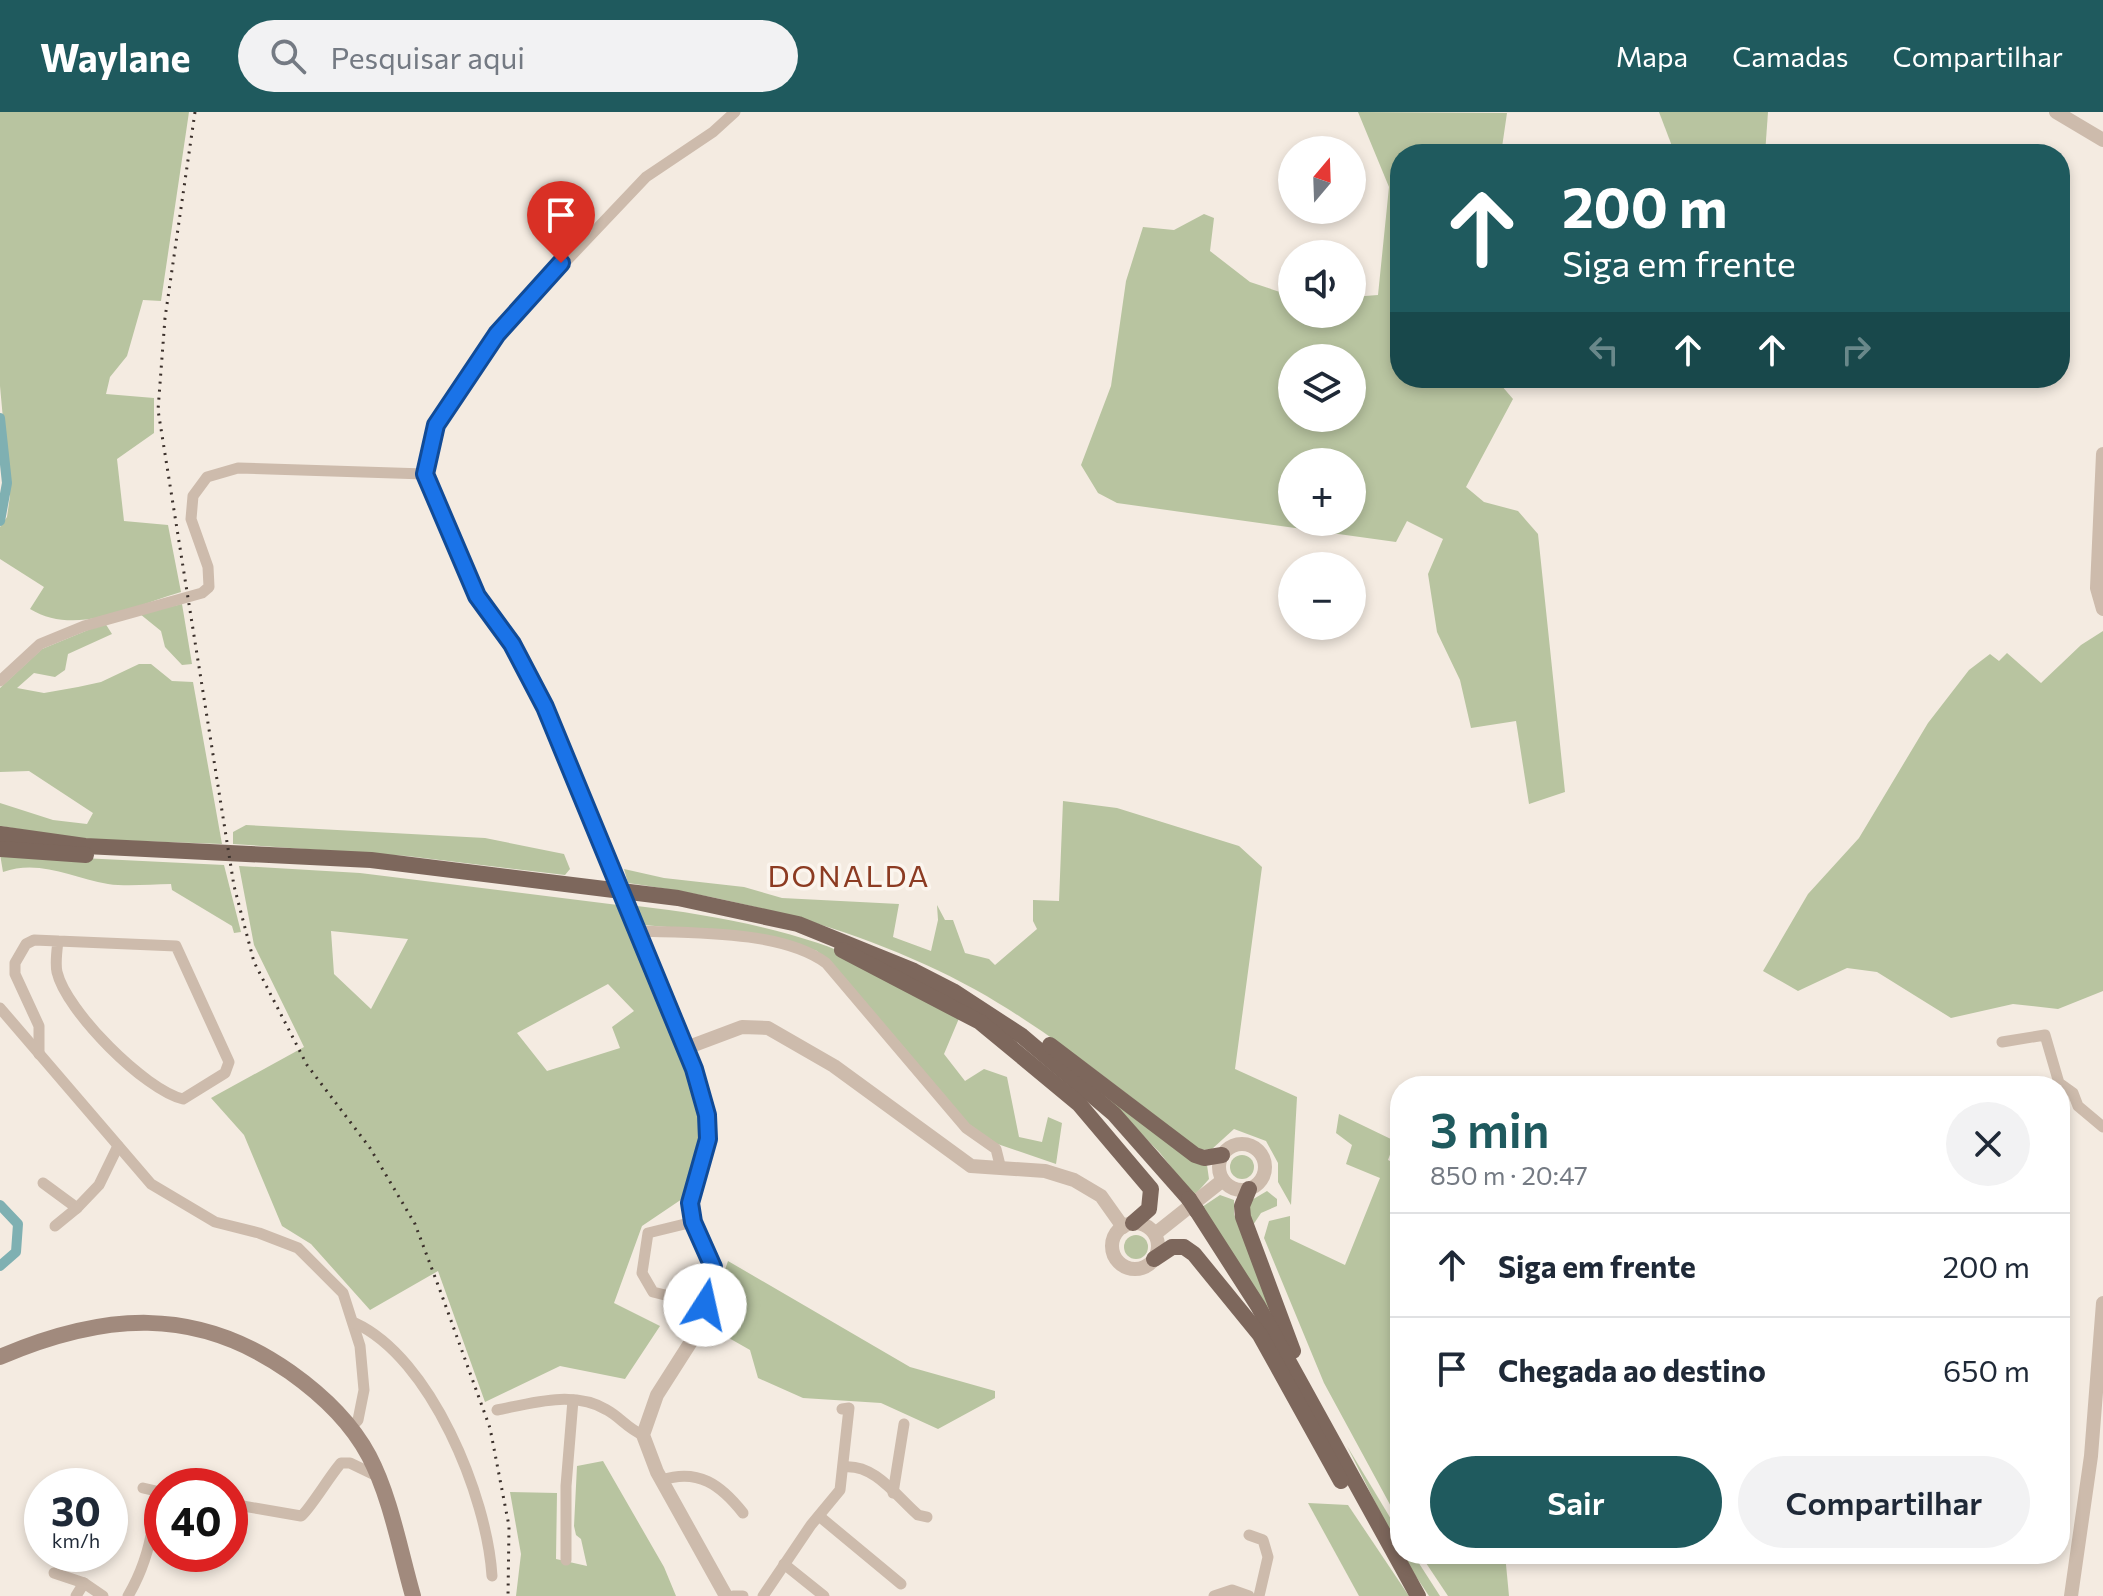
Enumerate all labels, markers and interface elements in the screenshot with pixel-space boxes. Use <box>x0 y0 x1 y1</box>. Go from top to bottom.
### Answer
search box <box>238 20 798 92</box>
text: Waylane <box>40 33 190 80</box>
icon: search <box>266 34 310 78</box>
text: Pesquisar aqui <box>330 38 525 75</box>
text: Mapa <box>1616 39 1688 73</box>
text: Camadas <box>1732 39 1849 73</box>
text: Compartilhar <box>1893 39 2063 73</box>
north arrow <box>1278 136 1366 224</box>
map controls <box>1278 136 1366 640</box>
text: 200 m <box>1562 171 1728 240</box>
icon: ahead <box>1430 176 1534 280</box>
pin <box>527 181 595 263</box>
icon: arrive <box>539 193 583 237</box>
button: sound <box>1278 240 1366 328</box>
text: Siga em frente <box>1562 240 1796 284</box>
icon: left <box>1582 328 1626 372</box>
icon: ahead <box>1666 328 1710 372</box>
icon: ahead <box>1750 328 1794 372</box>
icon: right <box>1834 328 1878 372</box>
button: layers <box>1278 344 1366 432</box>
button: + <box>1278 448 1366 536</box>
button: − <box>1278 552 1366 640</box>
district label: DONALDA <box>768 856 931 893</box>
text: 3 min <box>1430 1099 1550 1158</box>
button: close <box>1946 1102 2030 1186</box>
text: 850 m · 20:47 <box>1430 1159 1588 1190</box>
icon: ahead <box>1430 1243 1474 1287</box>
text: Siga em frente <box>1498 1247 1696 1284</box>
text: 200 m <box>1942 1247 2030 1284</box>
position arrow <box>663 1263 747 1347</box>
icon: arrive <box>1430 1347 1474 1391</box>
text: Chegada ao destino <box>1498 1351 1766 1388</box>
text: 650 m <box>1943 1351 2030 1388</box>
button: Sair <box>1430 1456 1722 1548</box>
button: Compartilhar <box>1738 1456 2030 1548</box>
speed limit sign: 40 <box>144 1468 248 1572</box>
text: 30 <box>51 1485 101 1534</box>
text: km/h <box>52 1528 100 1552</box>

